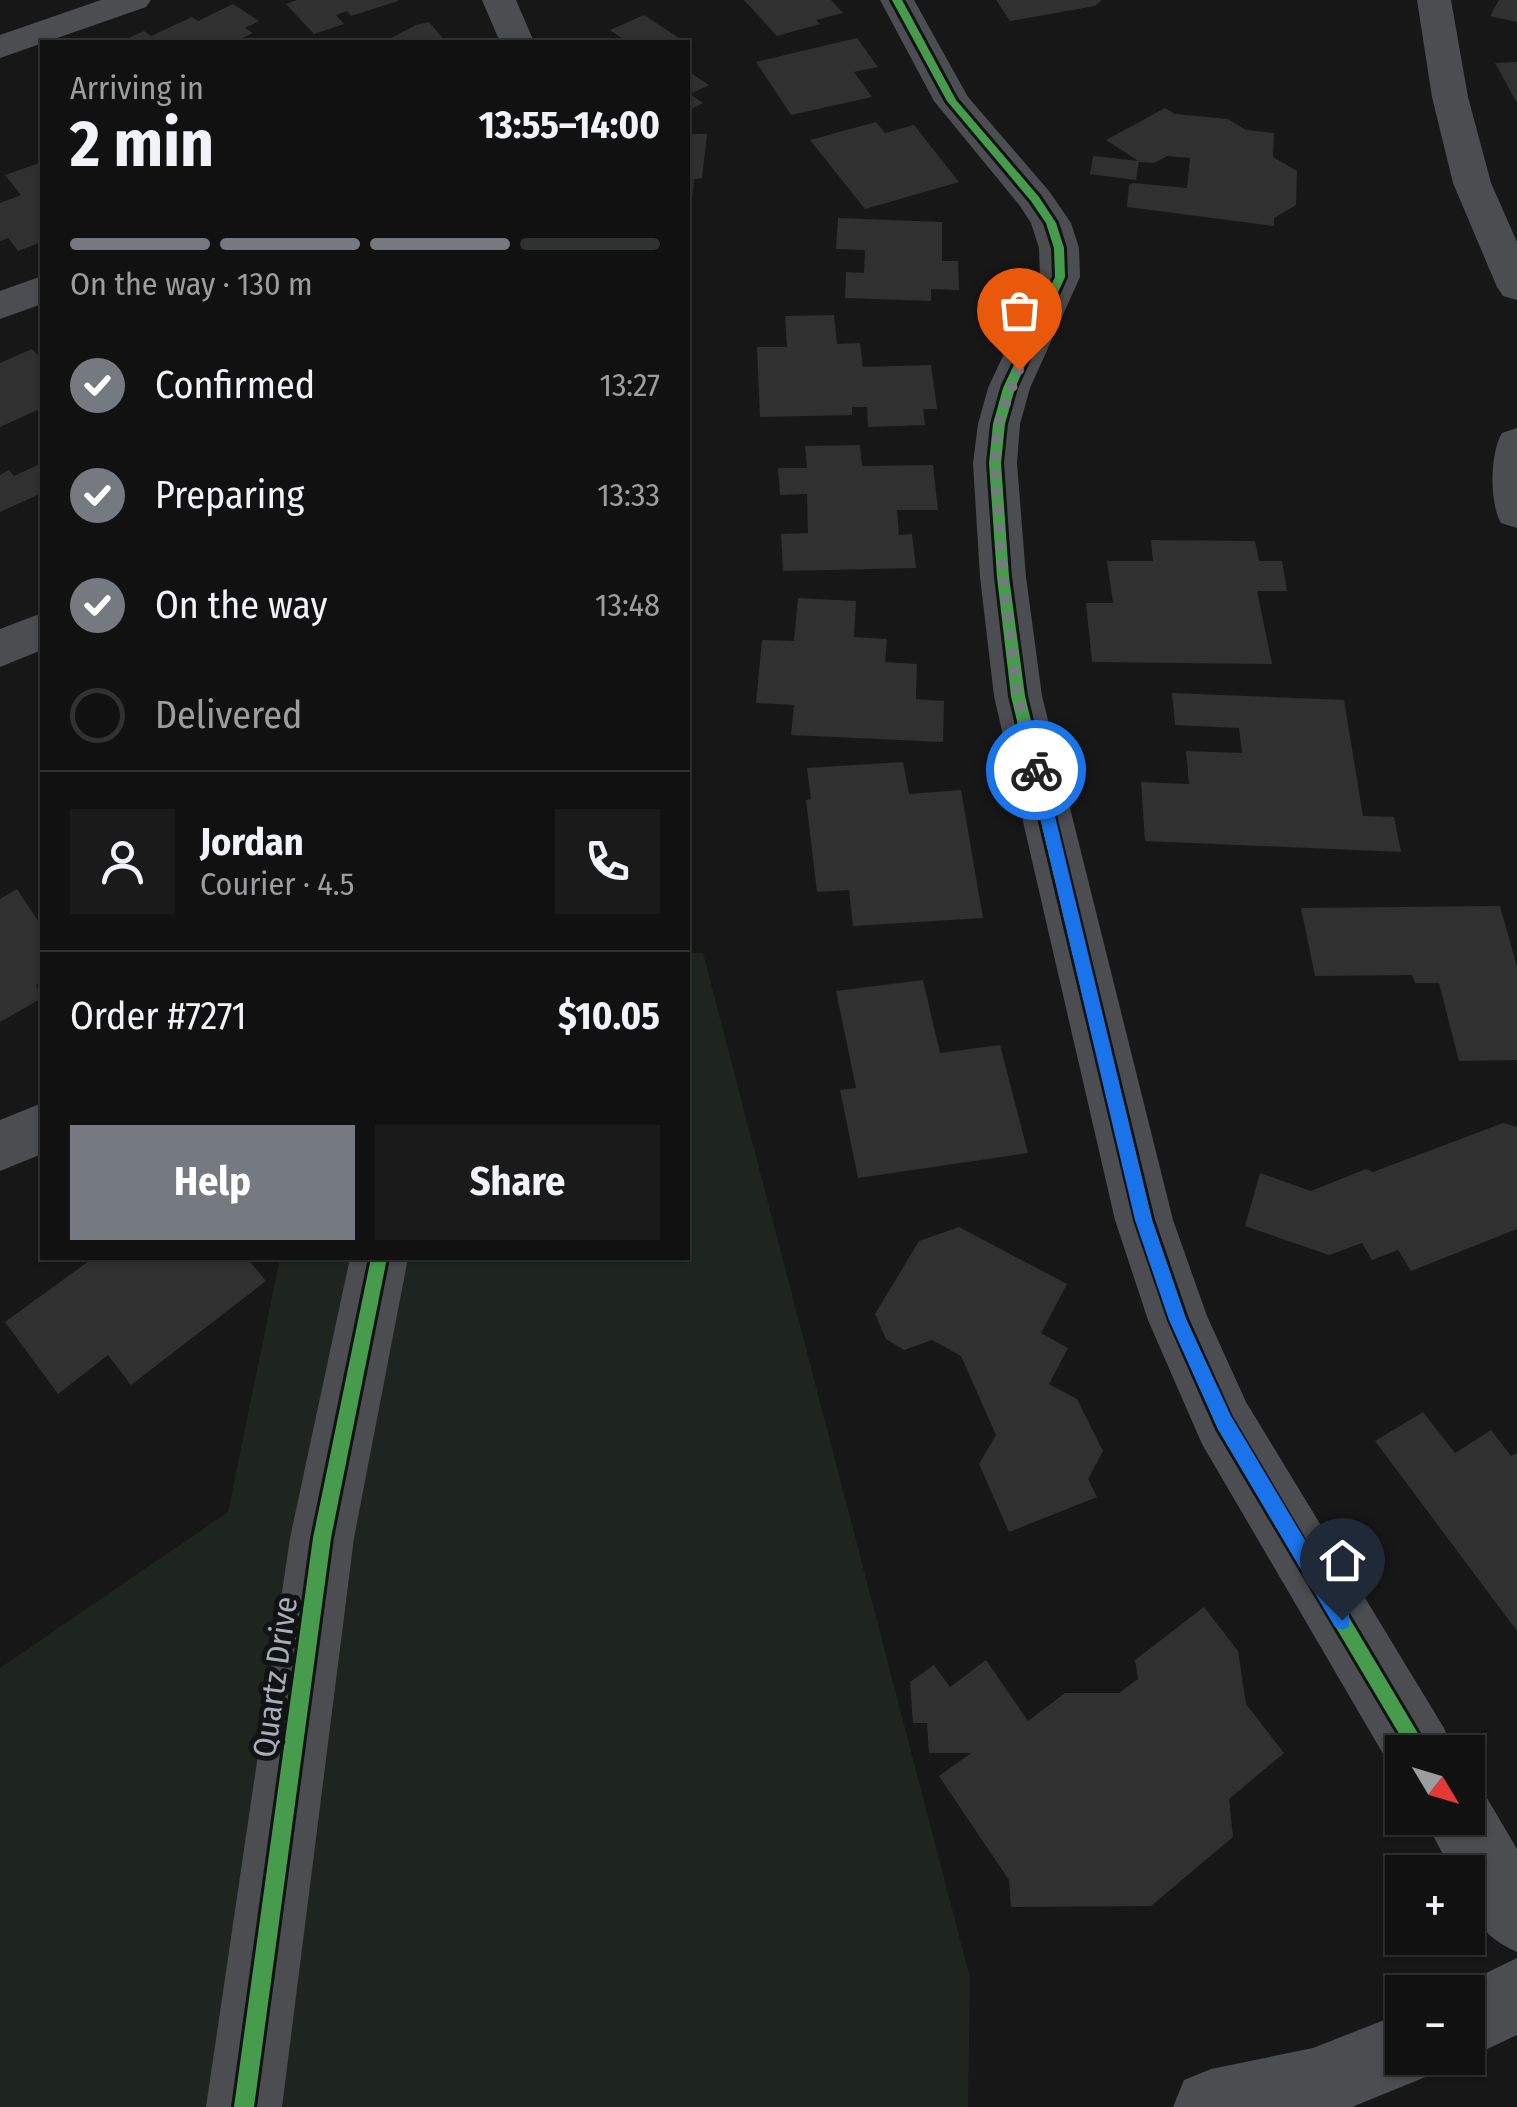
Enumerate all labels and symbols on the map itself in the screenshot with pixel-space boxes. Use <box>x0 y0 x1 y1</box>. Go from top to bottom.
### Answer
pin <box>977 268 1062 371</box>
courier <box>986 720 1086 820</box>
pin <box>1300 1518 1385 1621</box>
street label: Quartz Drive <box>245 1594 305 1760</box>
north arrow <box>1385 1735 1485 1835</box>

